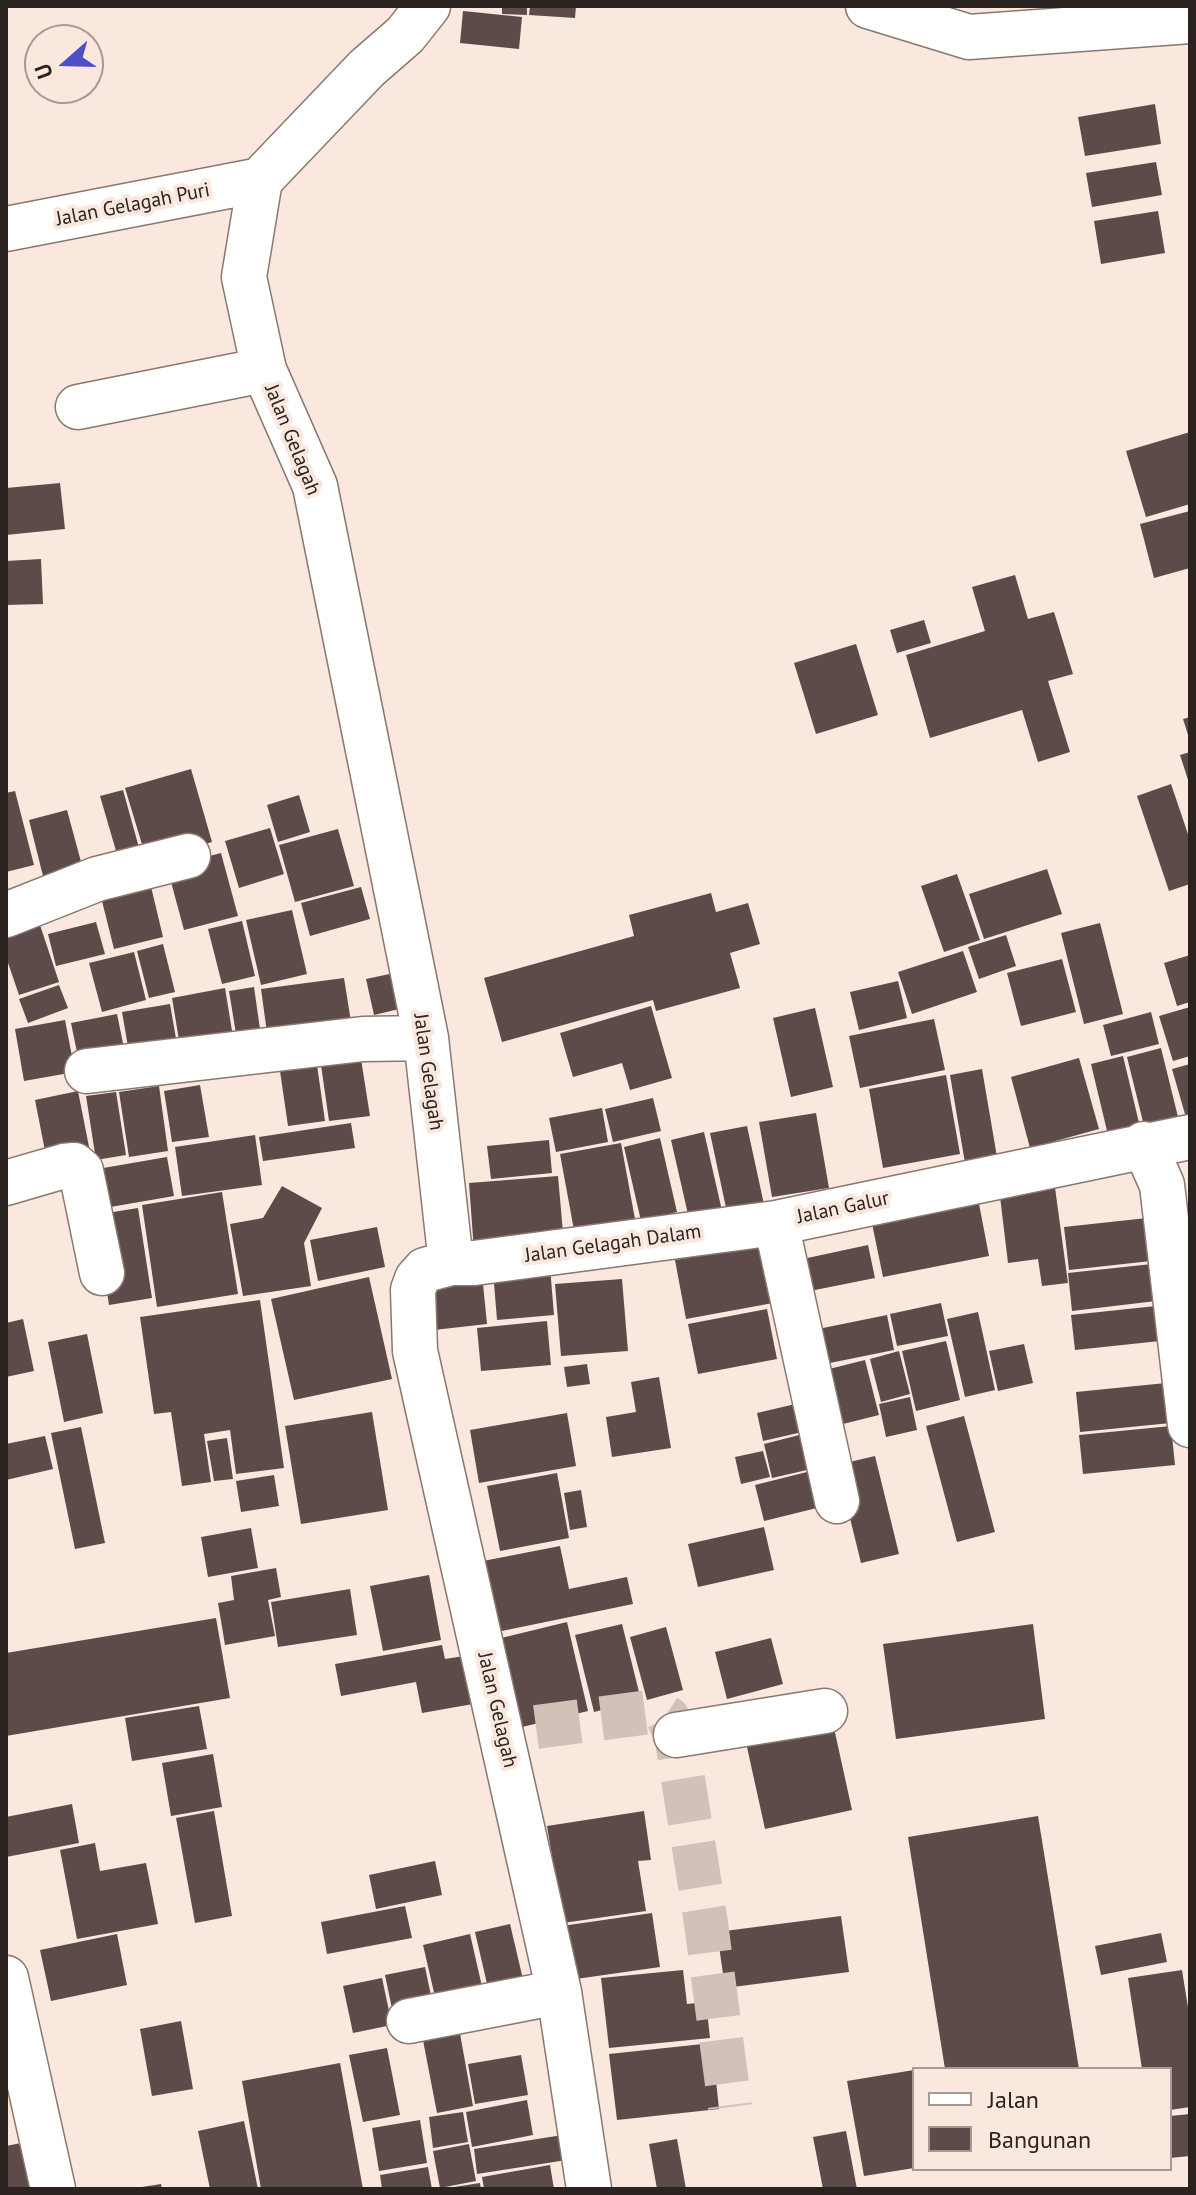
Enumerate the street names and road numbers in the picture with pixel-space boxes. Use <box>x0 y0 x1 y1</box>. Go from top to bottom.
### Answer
street label: Jalan Gelagah Puri <box>54 178 212 232</box>
street label: Jalan Gelagah <box>259 381 325 499</box>
street label: Jalan Gelagah <box>408 1012 448 1132</box>
street label: Jalan Galur <box>795 1187 891 1229</box>
street label: Jalan Gelagah Dalam <box>523 1220 703 1268</box>
street label: Jalan Gelagah <box>472 1650 522 1770</box>

